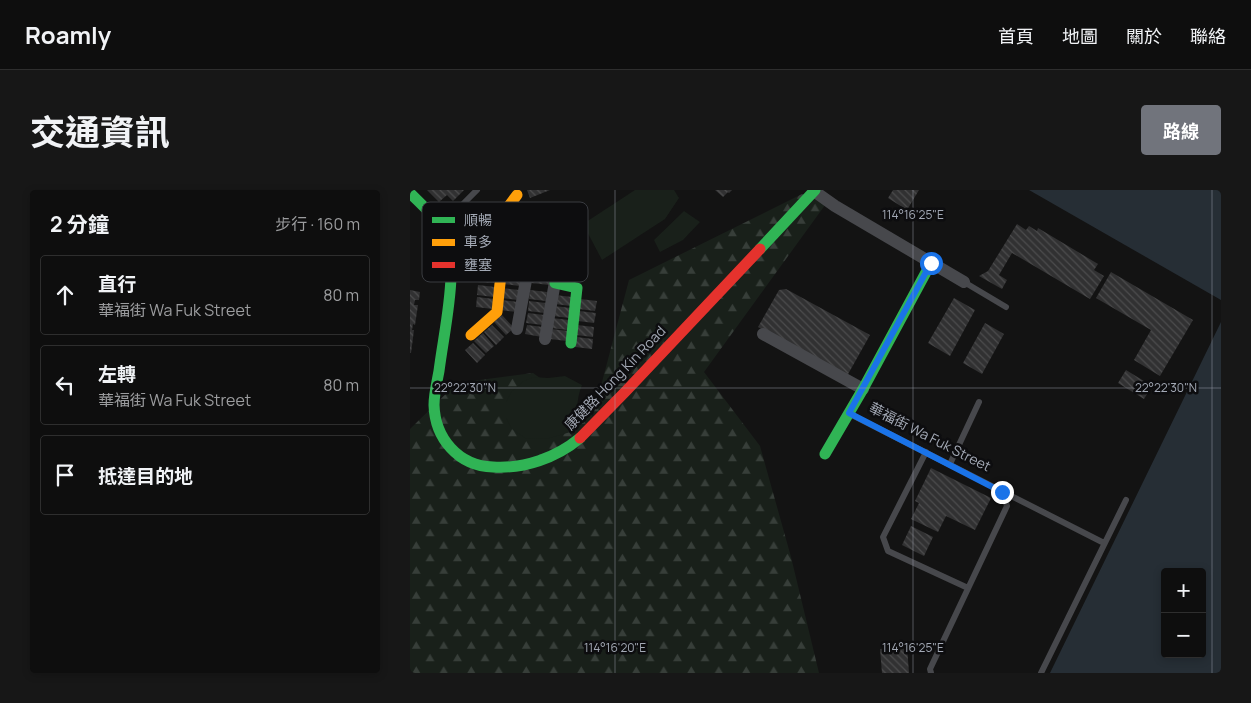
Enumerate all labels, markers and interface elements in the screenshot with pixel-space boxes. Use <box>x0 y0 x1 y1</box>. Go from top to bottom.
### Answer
text: Roamly <box>25 18 111 51</box>
text: 首頁 <box>998 24 1034 48</box>
text: 地圖 <box>1062 24 1098 48</box>
text: 關於 <box>1126 24 1162 48</box>
text: 聯絡 <box>1190 24 1226 48</box>
button: 路線 <box>1141 105 1221 155</box>
text: 交通資訊 <box>30 108 170 156</box>
legend <box>422 202 588 282</box>
text: 114°16'25"E <box>882 206 944 223</box>
text: 2 分鐘 <box>50 210 109 238</box>
text: 順暢 <box>464 210 492 229</box>
text: 步行 · 160 m <box>275 213 360 235</box>
text: 車多 <box>464 232 492 251</box>
route start <box>920 252 943 275</box>
text: 壅塞 <box>464 255 492 274</box>
text: 直行 <box>98 271 136 297</box>
icon: ahead <box>51 281 79 309</box>
text: 80 m <box>323 284 359 306</box>
text: 華福街 Wa Fuk Street <box>98 299 251 321</box>
street label: 康健路 Hong Kin Road <box>560 321 669 434</box>
text: 左轉 <box>98 361 136 387</box>
icon: left <box>51 371 79 399</box>
text: 80 m <box>323 374 359 396</box>
text: 22°22'30"N <box>434 379 496 396</box>
text: 22°22'30"N <box>1135 379 1197 396</box>
text: 華福街 Wa Fuk Street <box>98 389 251 411</box>
street label: 華福街 Wa Fuk Street <box>866 398 995 476</box>
icon: arrive <box>51 461 79 489</box>
text: 抵達目的地 <box>98 463 193 489</box>
route end <box>991 481 1014 504</box>
map controls <box>1161 568 1206 658</box>
button: + <box>1161 568 1206 613</box>
button: − <box>1161 613 1206 658</box>
text: 114°16'20"E <box>584 639 646 656</box>
text: 114°16'25"E <box>882 639 944 656</box>

